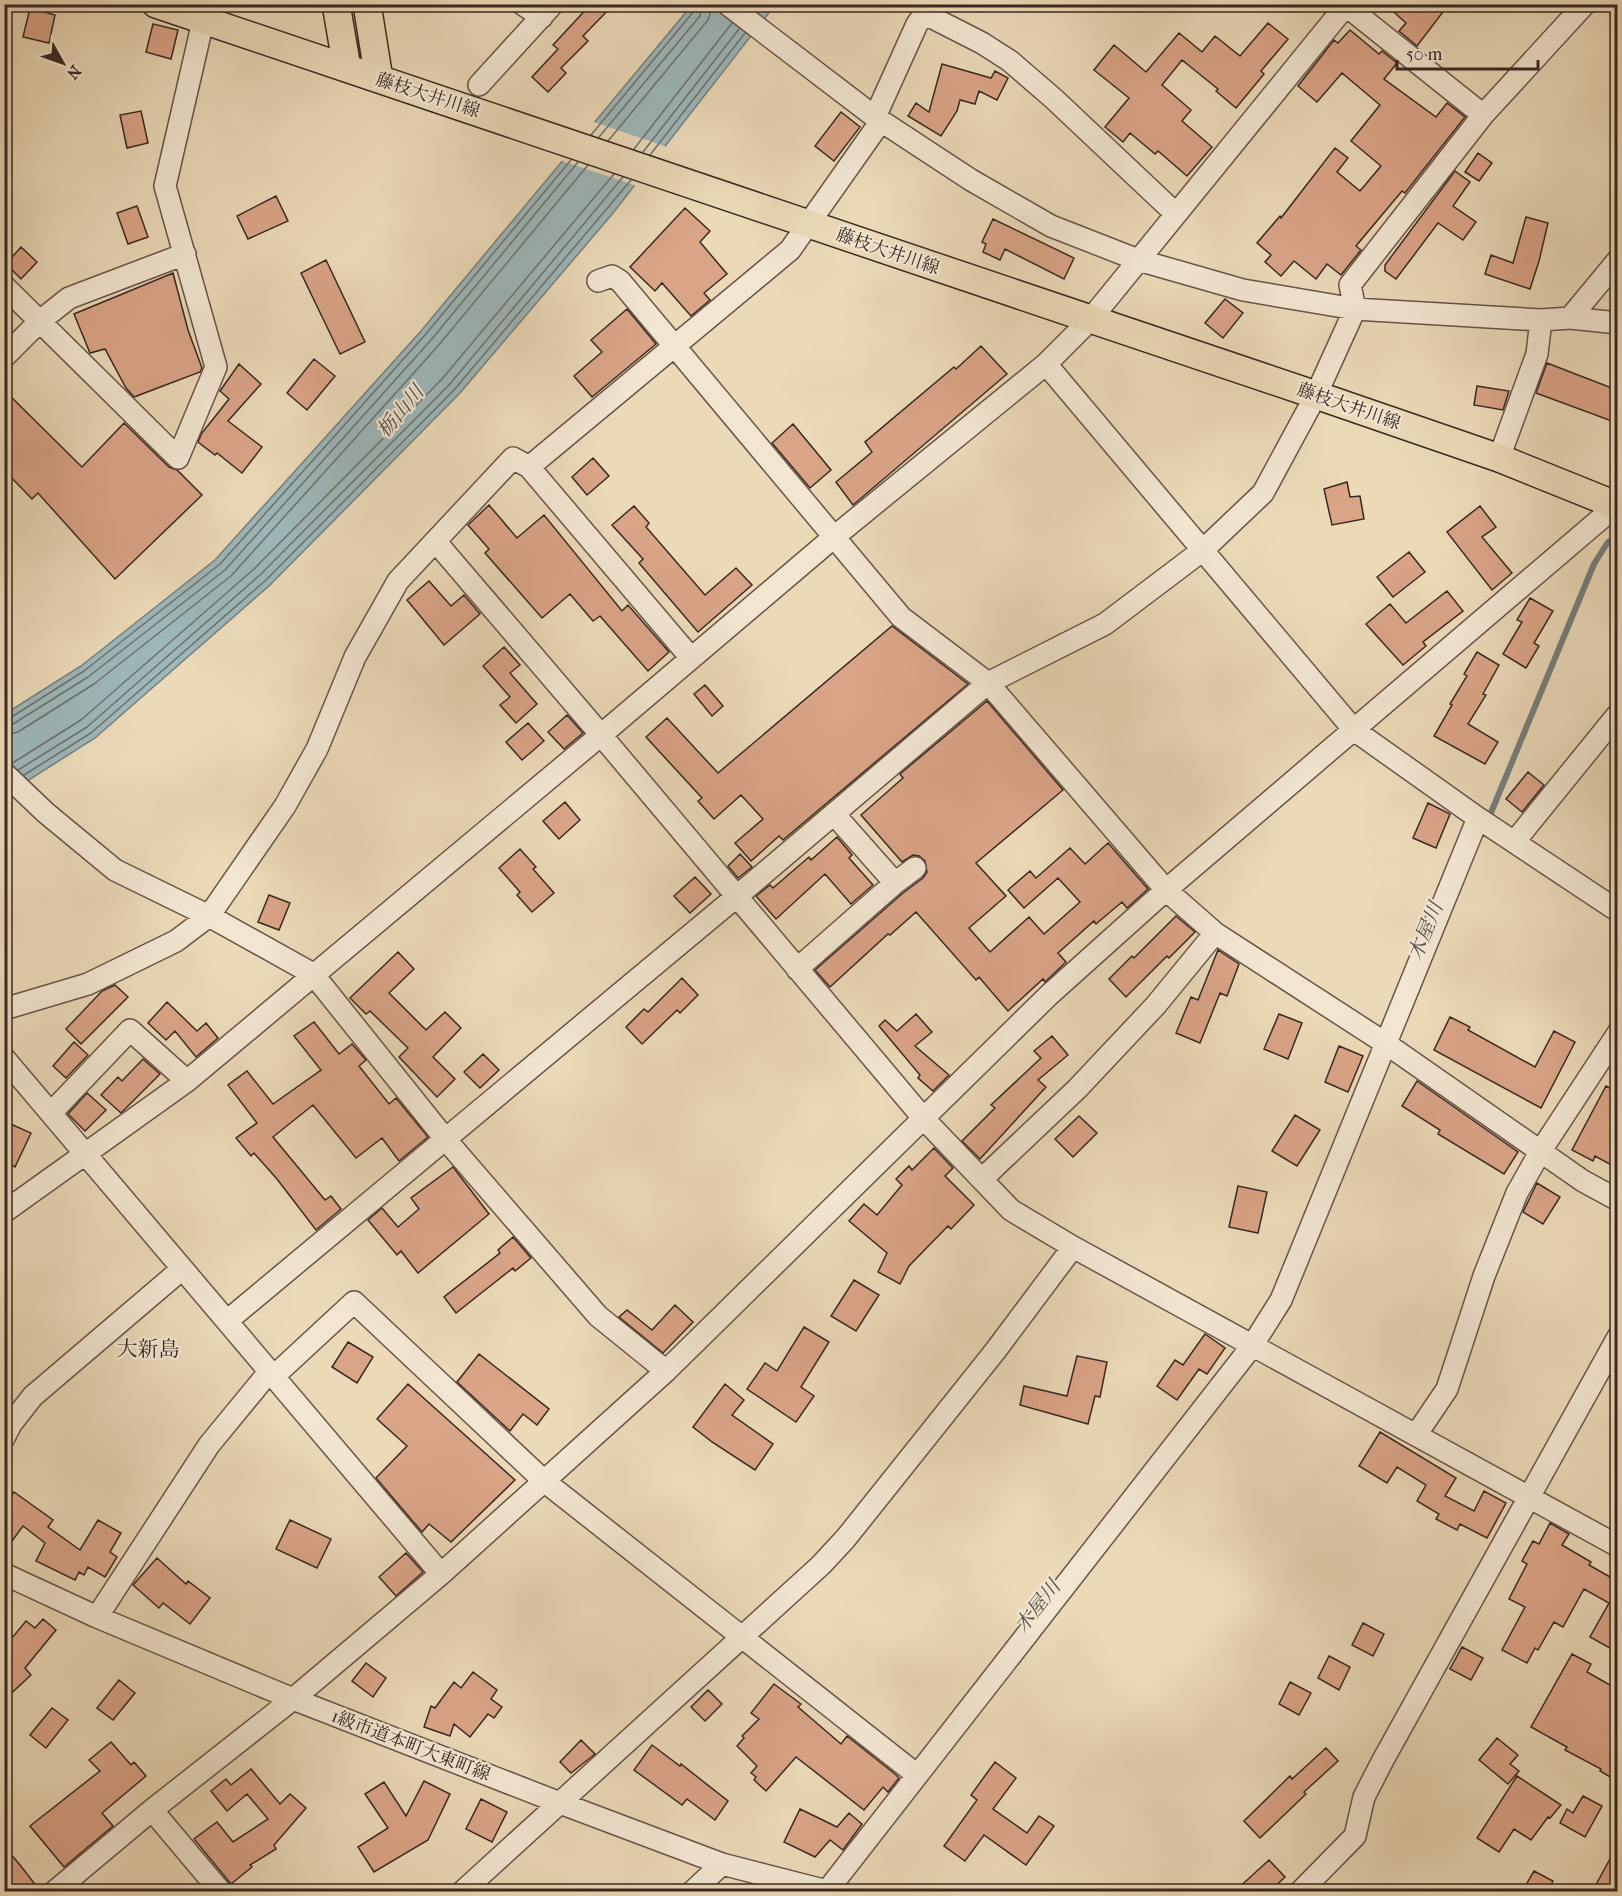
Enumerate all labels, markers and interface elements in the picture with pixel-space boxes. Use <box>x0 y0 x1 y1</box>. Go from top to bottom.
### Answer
north arrow <box>33 33 93 93</box>
scale bar <box>1397 33 1538 71</box>
text: 50 m <box>1406 44 1443 65</box>
text: N <box>62 62 85 84</box>
street label: 藤枝大井川線 <box>373 69 482 122</box>
street label: 藤枝大井川線 <box>833 224 942 279</box>
water label: 栃山川 <box>372 379 430 442</box>
street label: 藤枝大井川線 <box>1294 379 1403 434</box>
water label: 木屋川 <box>1404 897 1448 963</box>
district label: 大新島 <box>117 1337 180 1361</box>
water label: 木屋川 <box>1010 1574 1066 1637</box>
street label: 1級市道本町大東町線 <box>328 1705 493 1785</box>

